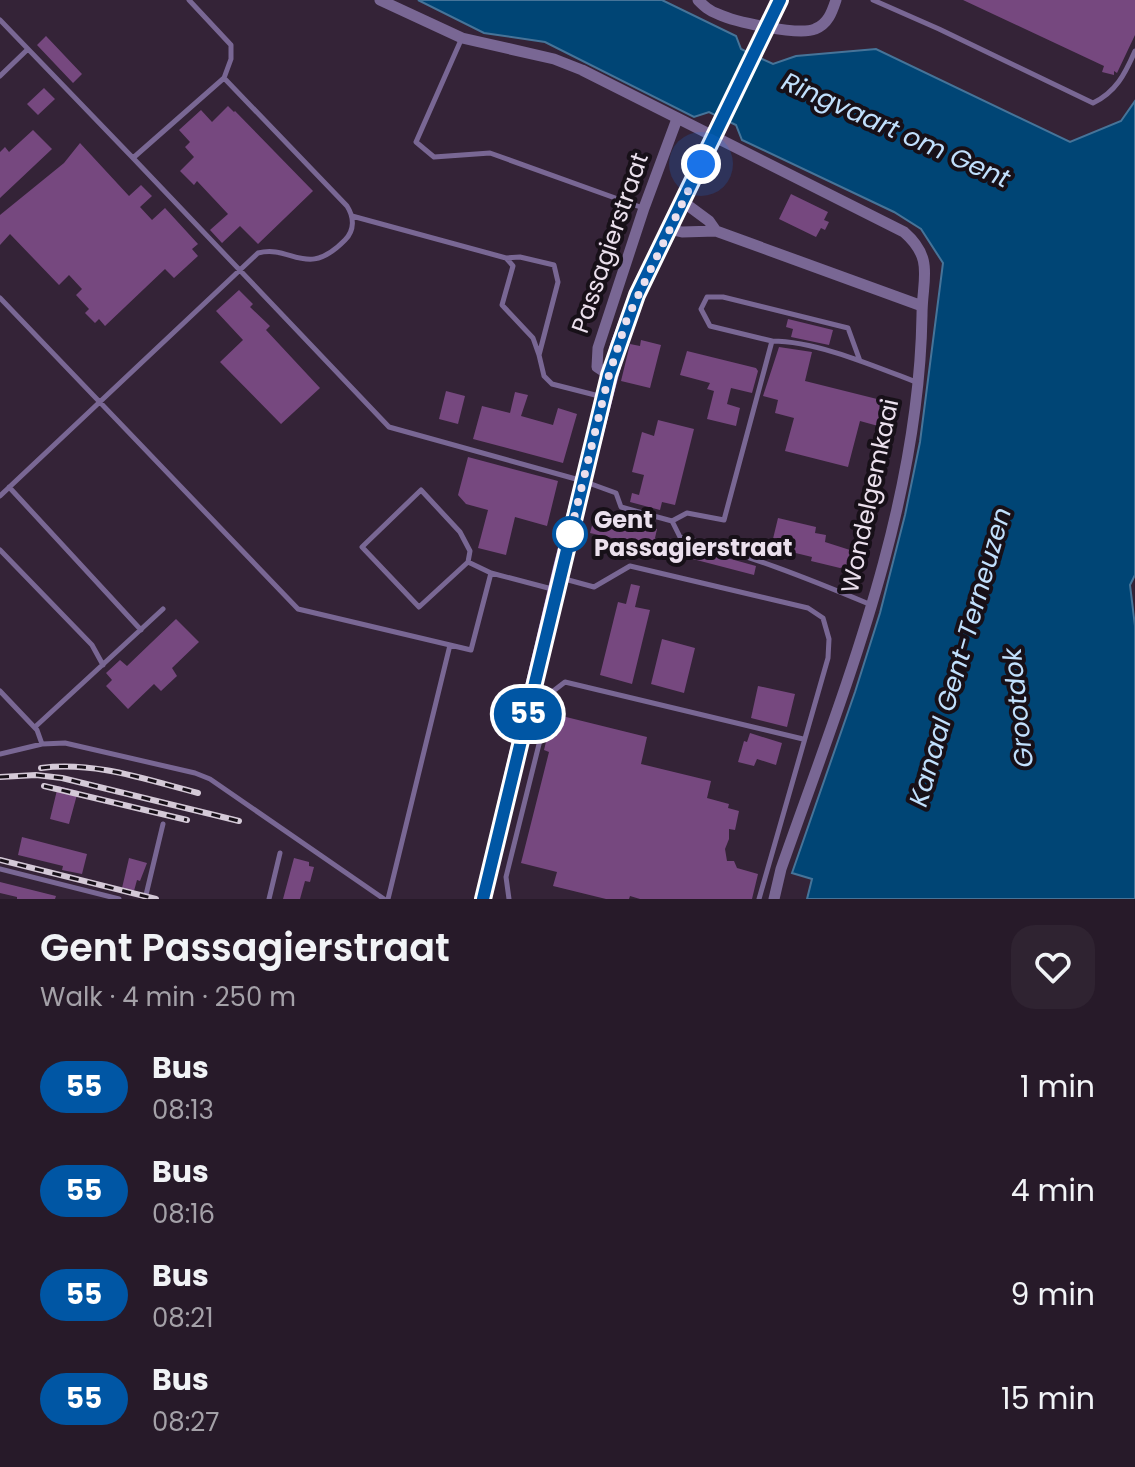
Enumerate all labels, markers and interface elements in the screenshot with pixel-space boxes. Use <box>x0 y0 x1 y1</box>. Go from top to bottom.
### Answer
water label: Ringvaart om Gent <box>776 63 1016 197</box>
your location <box>681 144 721 184</box>
street label: Passagierstraat <box>563 148 656 337</box>
street label: Wondelgemkaai <box>833 396 906 596</box>
place label: Gent Passagierstraat <box>594 503 793 564</box>
water label: Kanaal Gent-Terneuzen <box>900 503 1020 811</box>
marker: Gent Passagierstraat <box>553 517 587 551</box>
water label: Grootdok <box>994 645 1042 770</box>
line badge: 55 <box>492 688 564 740</box>
text: 55 <box>510 694 546 733</box>
text: Gent Passagierstraat <box>40 921 450 974</box>
button: heart <box>1011 925 1095 1009</box>
text: Walk · 4 min · 250 m <box>40 979 296 1015</box>
text: Bus <box>152 1046 209 1089</box>
text: 1 min <box>1020 1065 1095 1108</box>
text: 55 <box>66 1067 102 1106</box>
text: 08:13 <box>152 1092 214 1128</box>
text: Bus <box>152 1150 209 1193</box>
text: 4 min <box>1011 1169 1095 1212</box>
text: 55 <box>66 1171 102 1210</box>
text: 08:16 <box>152 1196 215 1232</box>
text: Bus <box>152 1254 209 1297</box>
text: 9 min <box>1011 1273 1095 1316</box>
text: 55 <box>66 1275 102 1314</box>
text: 08:21 <box>152 1300 214 1336</box>
text: Bus <box>152 1358 209 1401</box>
text: 15 min <box>1001 1377 1095 1420</box>
text: 55 <box>66 1379 102 1418</box>
text: 08:27 <box>152 1404 219 1440</box>

